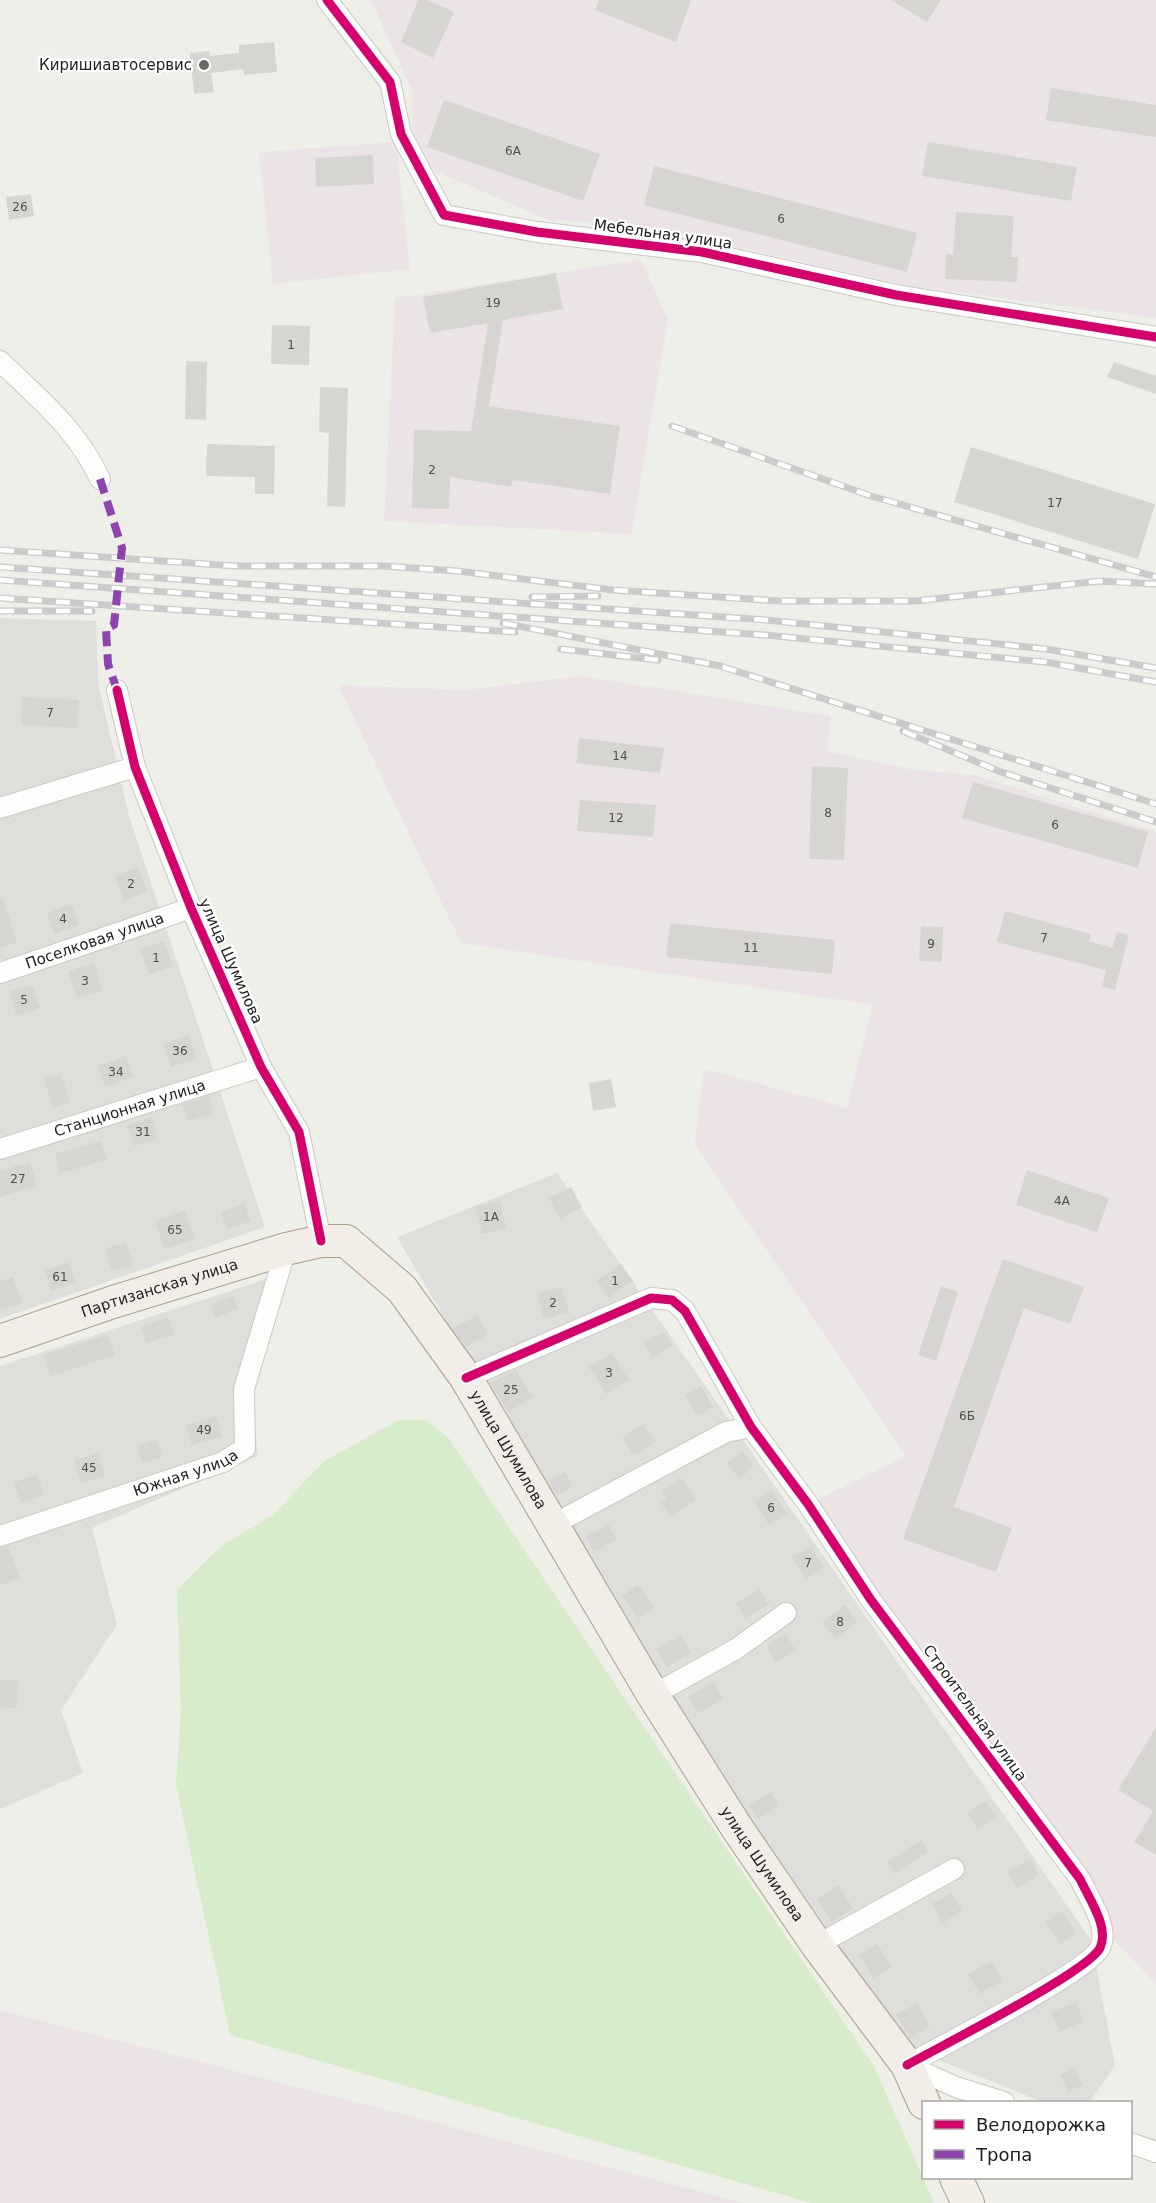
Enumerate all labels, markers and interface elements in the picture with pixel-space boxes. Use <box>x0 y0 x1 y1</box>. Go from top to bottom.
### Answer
place label: Киришиавтосервис <box>39 56 192 74</box>
marker: Киришиавтосервис <box>197 58 211 72</box>
house number: 6А <box>505 144 522 158</box>
house number: 26 <box>12 200 28 214</box>
house number: 6 <box>777 212 785 226</box>
street label: Мебельная улица <box>593 215 733 253</box>
house number: 19 <box>485 296 501 310</box>
house number: 1 <box>287 338 295 352</box>
house number: 2 <box>428 463 436 477</box>
house number: 17 <box>1047 496 1063 510</box>
house number: 7 <box>46 706 54 720</box>
house number: 14 <box>612 749 628 763</box>
house number: 8 <box>824 806 832 820</box>
house number: 12 <box>608 811 624 825</box>
house number: 6 <box>1051 818 1059 832</box>
house number: 2 <box>127 877 135 891</box>
street label: улица Шумилова <box>195 896 267 1026</box>
street label: Поселковая улица <box>23 909 166 973</box>
house number: 4 <box>59 912 67 926</box>
house number: 7 <box>1040 931 1048 945</box>
house number: 9 <box>927 937 935 951</box>
house number: 11 <box>743 941 759 955</box>
house number: 1 <box>152 951 160 965</box>
house number: 3 <box>81 974 89 988</box>
house number: 5 <box>20 993 28 1007</box>
house number: 36 <box>172 1044 188 1058</box>
house number: 34 <box>108 1065 124 1079</box>
street label: Станционная улица <box>52 1076 208 1140</box>
house number: 31 <box>135 1125 151 1139</box>
house number: 27 <box>10 1172 26 1186</box>
house number: 4А <box>1054 1194 1071 1208</box>
house number: 1А <box>483 1210 500 1224</box>
house number: 65 <box>167 1223 183 1237</box>
street label: Партизанская улица <box>79 1255 240 1321</box>
house number: 61 <box>52 1270 68 1284</box>
house number: 1 <box>611 1274 619 1288</box>
house number: 2 <box>549 1296 557 1310</box>
house number: 3 <box>605 1366 613 1380</box>
house number: 25 <box>503 1383 519 1397</box>
street label: улица Шумилова <box>466 1387 550 1513</box>
house number: 6Б <box>959 1409 975 1423</box>
house number: 49 <box>196 1423 212 1437</box>
street label: Южная улица <box>131 1446 241 1500</box>
house number: 45 <box>81 1461 97 1475</box>
house number: 6 <box>767 1501 775 1515</box>
house number: 7 <box>804 1556 812 1570</box>
house number: 8 <box>836 1615 844 1629</box>
street label: Строительная улица <box>919 1641 1031 1785</box>
street label: улица Шумилова <box>717 1803 807 1925</box>
legend <box>922 2101 1132 2179</box>
text: Велодорожка <box>976 2114 1106 2135</box>
text: Тропа <box>975 2144 1032 2165</box>

